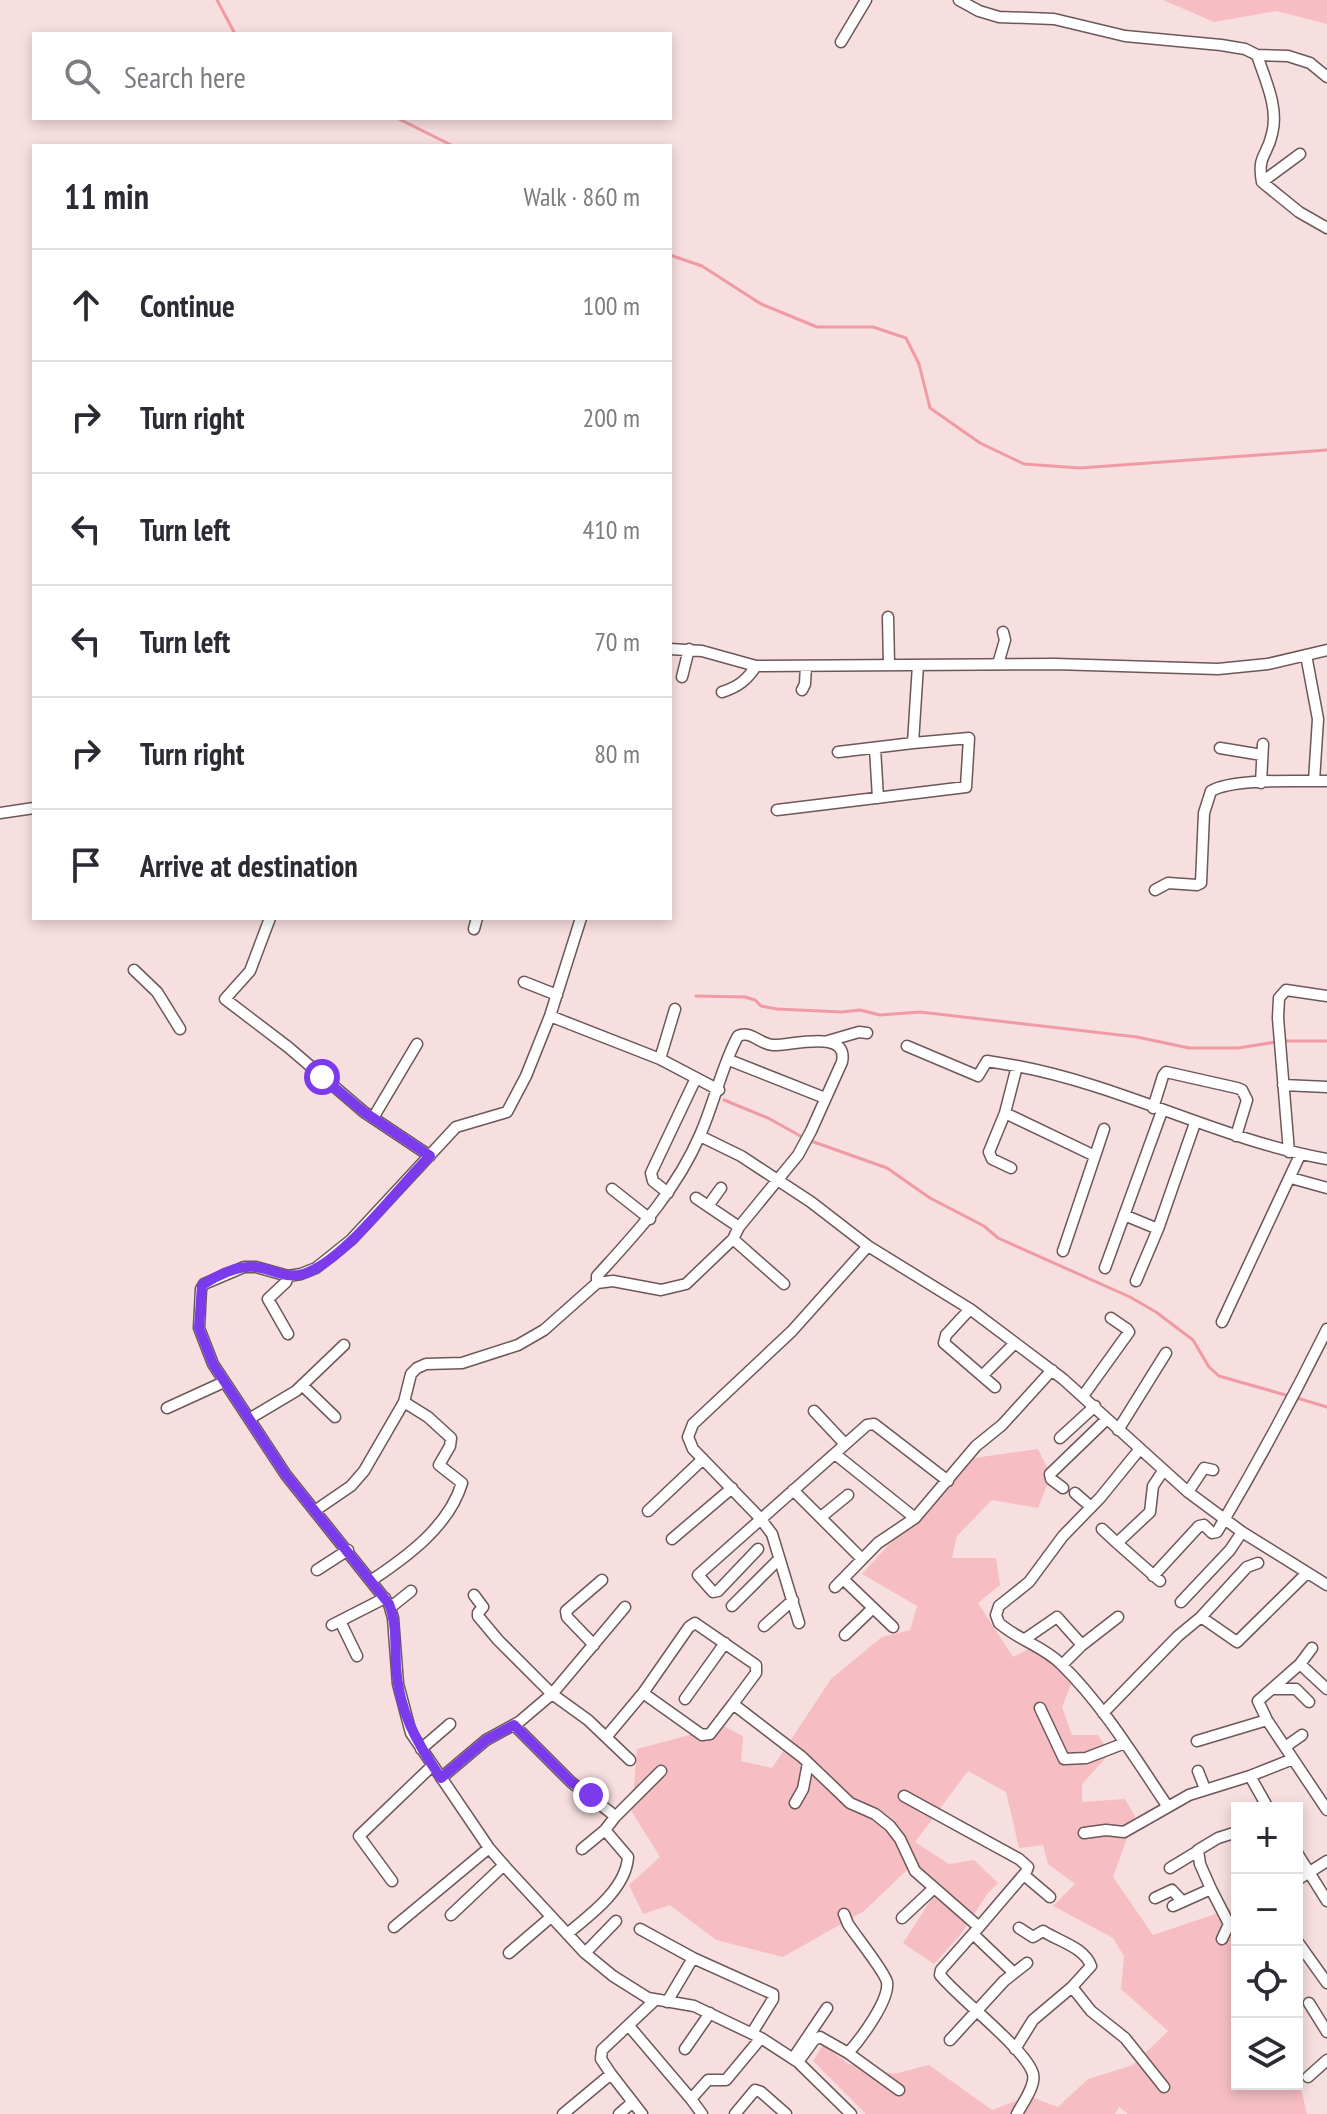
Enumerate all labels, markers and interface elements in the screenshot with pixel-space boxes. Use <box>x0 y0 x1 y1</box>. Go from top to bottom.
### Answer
search box <box>32 32 672 120</box>
icon: search <box>60 54 104 98</box>
text: Search here <box>124 57 246 96</box>
text: 11 min <box>64 174 149 218</box>
text: Walk · 860 m <box>523 180 640 213</box>
icon: ahead <box>64 283 108 327</box>
text: Continue <box>140 286 235 325</box>
text: 100 m <box>582 289 640 322</box>
icon: right <box>64 395 108 439</box>
text: Turn right <box>140 398 244 437</box>
text: 200 m <box>582 401 640 434</box>
icon: left <box>64 507 108 551</box>
text: Turn left <box>140 510 230 549</box>
text: 410 m <box>582 513 640 546</box>
icon: left <box>64 619 108 663</box>
text: Turn left <box>140 622 230 661</box>
text: 70 m <box>594 625 640 658</box>
icon: right <box>64 731 108 775</box>
text: Turn right <box>140 734 244 773</box>
text: 80 m <box>594 737 640 770</box>
icon: arrive <box>64 843 108 887</box>
text: Arrive at destination <box>140 846 358 885</box>
route start <box>304 1059 340 1095</box>
route end <box>573 1777 609 1813</box>
map controls <box>1231 1802 1303 2090</box>
button: + <box>1231 1802 1303 1874</box>
button: − <box>1231 1874 1303 1946</box>
button: locate <box>1231 1946 1303 2018</box>
button: layers <box>1231 2018 1303 2090</box>

